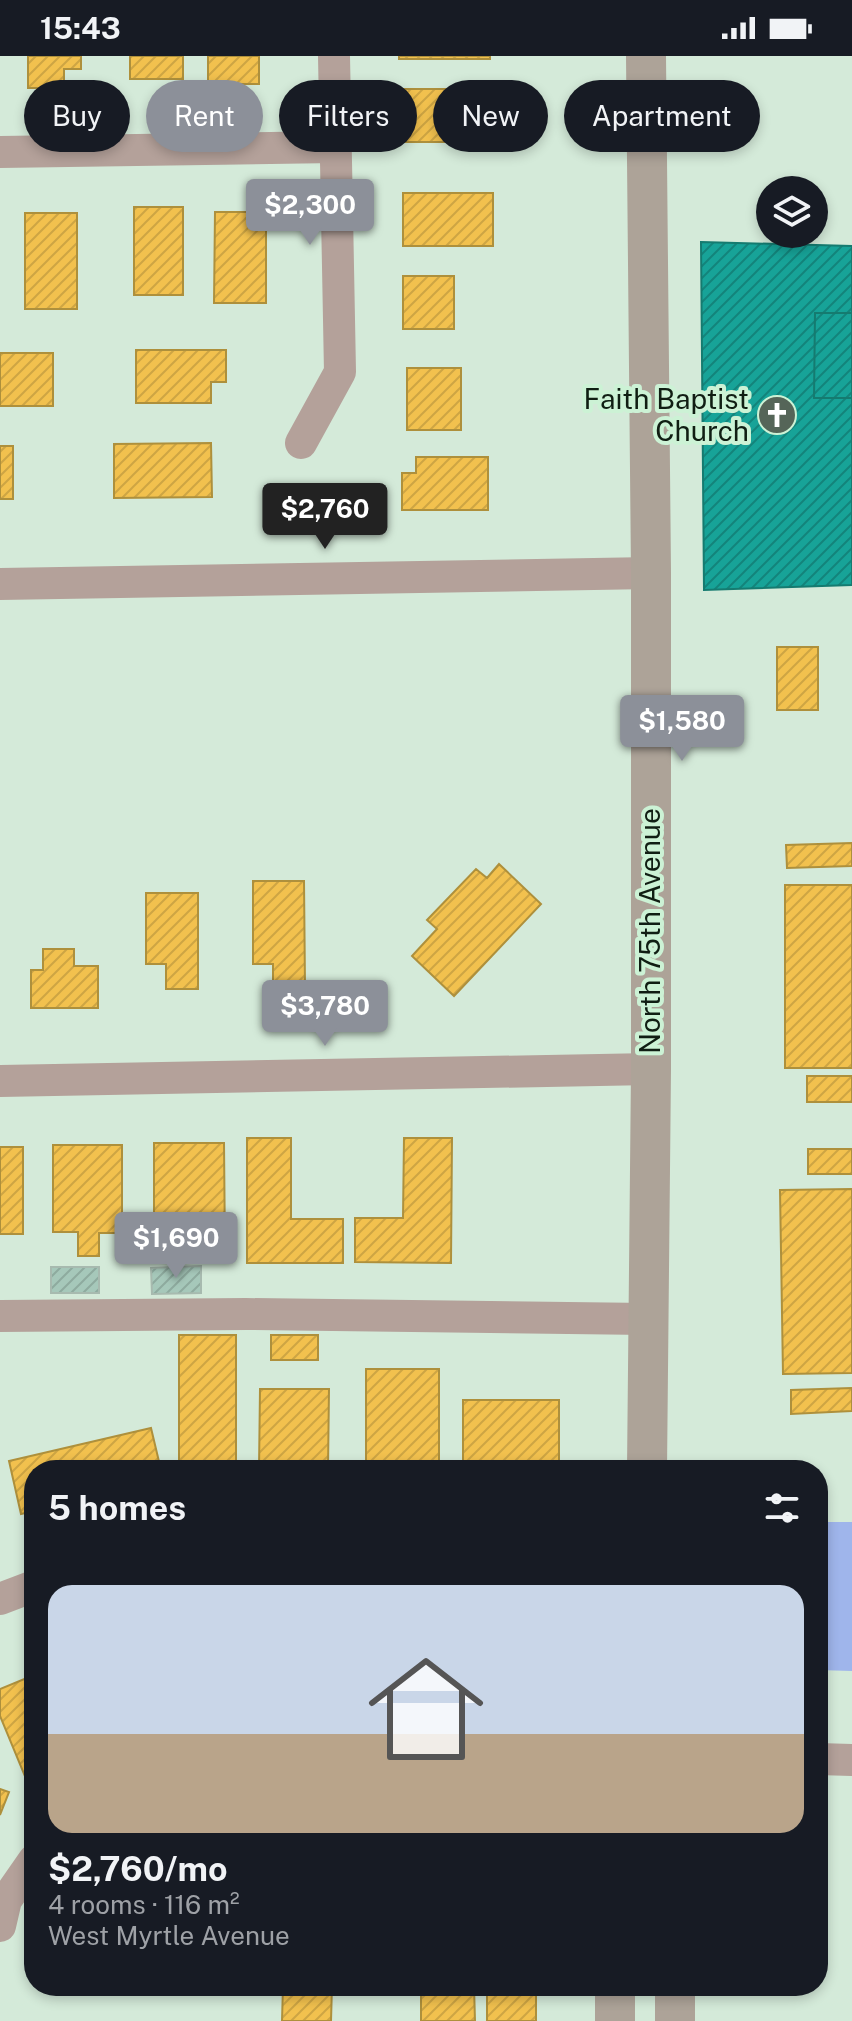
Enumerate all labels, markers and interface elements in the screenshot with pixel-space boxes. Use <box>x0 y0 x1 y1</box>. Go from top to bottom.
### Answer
text: 15:43 <box>40 10 121 46</box>
chip: Buy <box>24 80 130 152</box>
chip: Rent <box>146 80 263 152</box>
chip: Filters <box>279 80 417 152</box>
chip: New <box>433 80 548 152</box>
chip: Apartment <box>564 80 760 152</box>
map controls <box>756 176 828 248</box>
button: layers <box>756 176 828 248</box>
pin: $2,300 <box>245 179 375 247</box>
text: $2,300 <box>264 189 356 220</box>
place label: Faith Baptist Church <box>584 382 749 447</box>
church icon: Faith Baptist Church <box>756 394 798 436</box>
pin: $2,760 <box>260 483 390 551</box>
text: $2,760 <box>280 493 370 524</box>
pin: $1,580 <box>617 695 747 763</box>
text: $1,580 <box>638 705 726 736</box>
street label: North 75th Avenue <box>633 808 666 1054</box>
pin: $3,780 <box>260 980 390 1048</box>
text: $3,780 <box>280 990 370 1021</box>
pin: $1,690 <box>111 1212 241 1280</box>
text: $1,690 <box>133 1222 219 1253</box>
icon: filters <box>760 1486 804 1530</box>
text: 5 homes <box>48 1488 186 1528</box>
icon: home <box>354 1637 498 1781</box>
text: $2,760/mo <box>48 1849 228 1889</box>
text: 4 rooms · 116 m² <box>48 1889 240 1920</box>
text: West Myrtle Avenue <box>48 1920 290 1951</box>

